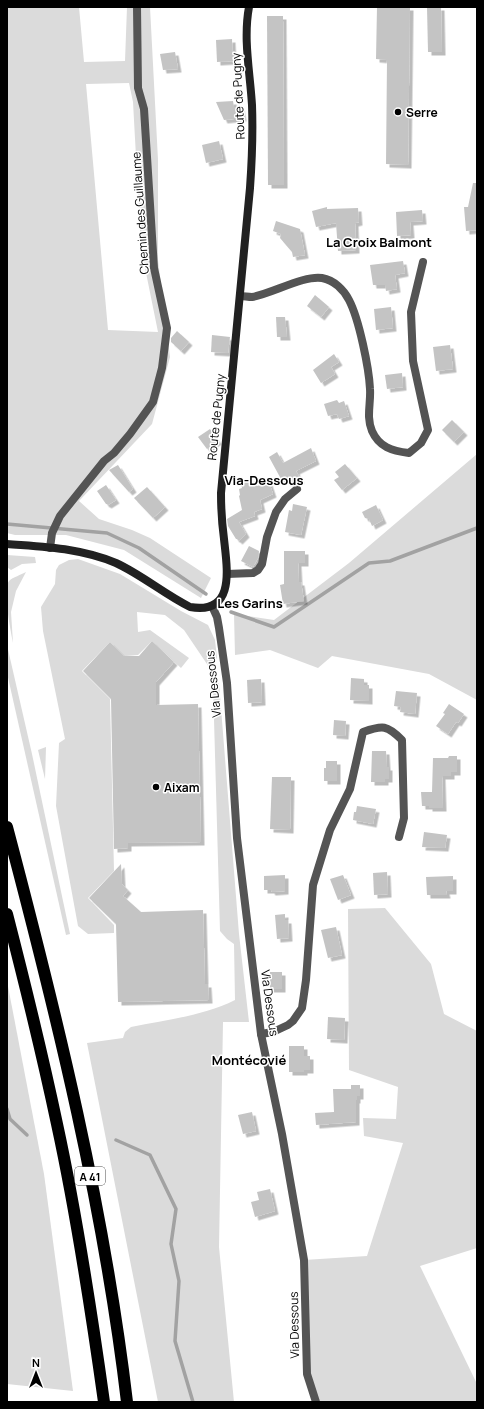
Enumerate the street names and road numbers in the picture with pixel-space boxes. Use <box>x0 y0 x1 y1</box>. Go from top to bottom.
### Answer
street label: Route de Pugny <box>227 51 249 140</box>
street label: Chemin des Guillaume <box>127 151 153 275</box>
street label: Route de Pugny <box>203 372 229 461</box>
street label: Via Dessous <box>201 650 225 718</box>
street label: Via Dessous <box>257 969 283 1037</box>
road number: A 41 <box>75 1167 105 1185</box>
street label: Via Dessous <box>285 1291 303 1359</box>

